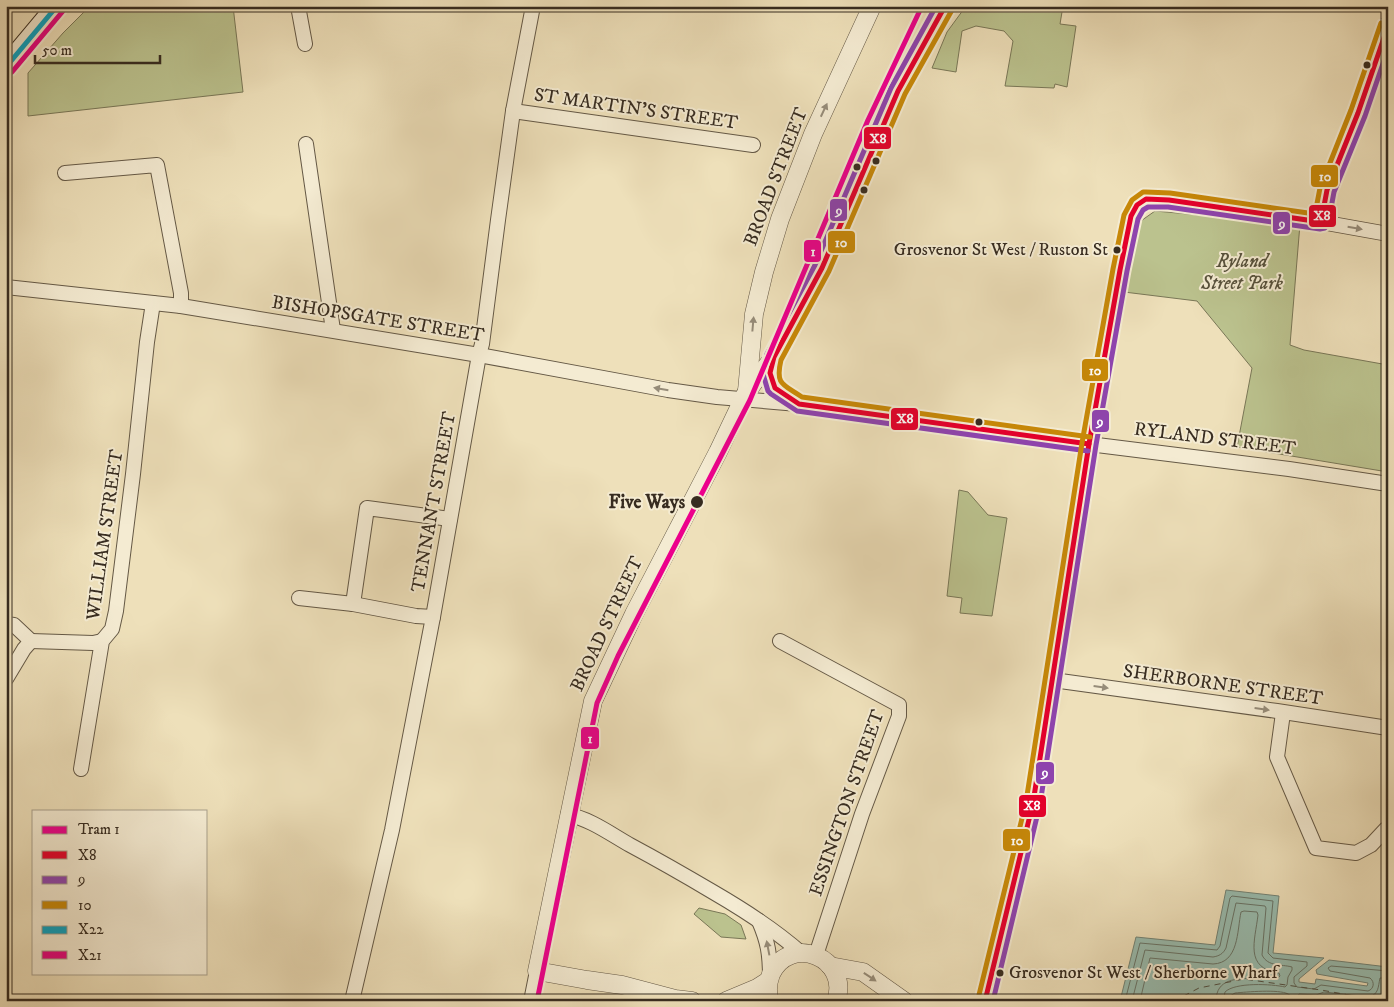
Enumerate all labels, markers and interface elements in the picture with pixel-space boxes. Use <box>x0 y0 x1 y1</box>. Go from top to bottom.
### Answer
scale bar <box>35 32 160 64</box>
text: 50 m <box>42 41 72 60</box>
unlabelled marker <box>1362 60 1372 70</box>
street label: ST MARTIN'S STREET <box>533 83 740 135</box>
one-way arrow <box>820 103 828 117</box>
street label: BROAD STREET <box>739 104 813 249</box>
line badge: X8 <box>863 126 892 150</box>
text: X8 <box>869 130 887 148</box>
unlabelled marker <box>871 156 881 166</box>
unlabelled marker <box>852 162 862 172</box>
line badge: 10 <box>1310 164 1339 188</box>
text: 10 <box>1319 168 1332 186</box>
unlabelled marker <box>859 185 869 195</box>
line badge: 9 <box>829 198 848 222</box>
text: 9 <box>835 202 843 220</box>
line badge: X8 <box>1308 204 1337 228</box>
text: X8 <box>1313 207 1331 225</box>
line badge: 9 <box>1272 211 1291 235</box>
text: 9 <box>1278 215 1286 233</box>
one-way arrow <box>1347 225 1363 233</box>
line badge: 10 <box>827 230 856 254</box>
text: 10 <box>835 234 848 252</box>
line badge: 1 <box>803 239 822 263</box>
place label: Grosvenor St West / Ruston St <box>894 239 1108 261</box>
text: 1 <box>810 243 816 261</box>
marker: Grosvenor St West / Ruston St <box>1112 245 1122 255</box>
park label: Ryland Street Park <box>1200 250 1283 295</box>
street label: BISHOPSGATE STREET <box>270 291 487 347</box>
one-way arrow <box>749 315 757 331</box>
line badge: 10 <box>1081 358 1109 382</box>
text: 10 <box>1089 362 1102 380</box>
one-way arrow <box>653 384 669 392</box>
line badge: X8 <box>890 407 919 431</box>
street label: TENNANT STREET <box>407 409 461 594</box>
line badge: 9 <box>1091 409 1110 433</box>
text: X8 <box>896 410 914 428</box>
text: 9 <box>1096 413 1104 431</box>
unlabelled marker <box>974 417 984 427</box>
street label: RYLAND STREET <box>1133 418 1298 460</box>
street label: WILLIAM STREET <box>81 448 128 623</box>
place label: Five Ways <box>609 491 686 514</box>
marker: Five Ways <box>689 494 705 510</box>
street label: BROAD STREET <box>566 552 649 695</box>
street label: SHERBORNE STREET <box>1122 660 1325 710</box>
one-way arrow <box>1093 683 1109 691</box>
street label: ESSINGTON STREET <box>804 706 890 899</box>
one-way arrow <box>1254 706 1270 714</box>
line badge: 1 <box>580 726 600 750</box>
text: 1 <box>587 730 593 748</box>
line badge: 9 <box>1035 761 1055 785</box>
text: 9 <box>1041 764 1049 782</box>
line badge: X8 <box>1018 794 1047 818</box>
text: X8 <box>1023 797 1041 815</box>
legend <box>32 810 208 974</box>
text: Tram 1 <box>78 820 120 839</box>
line badge: 10 <box>1002 828 1031 852</box>
text: 10 <box>1011 832 1024 850</box>
text: X8 <box>78 846 96 865</box>
text: 9 <box>77 870 86 889</box>
text: 10 <box>78 896 92 915</box>
text: X22 <box>78 920 104 939</box>
one-way arrow <box>764 940 772 956</box>
text: X21 <box>78 946 102 965</box>
place label: Grosvenor St West / Sherborne Wharf <box>1009 962 1281 984</box>
marker: Grosvenor St West / Sherborne Wharf <box>995 968 1005 978</box>
one-way arrow <box>863 972 877 982</box>

